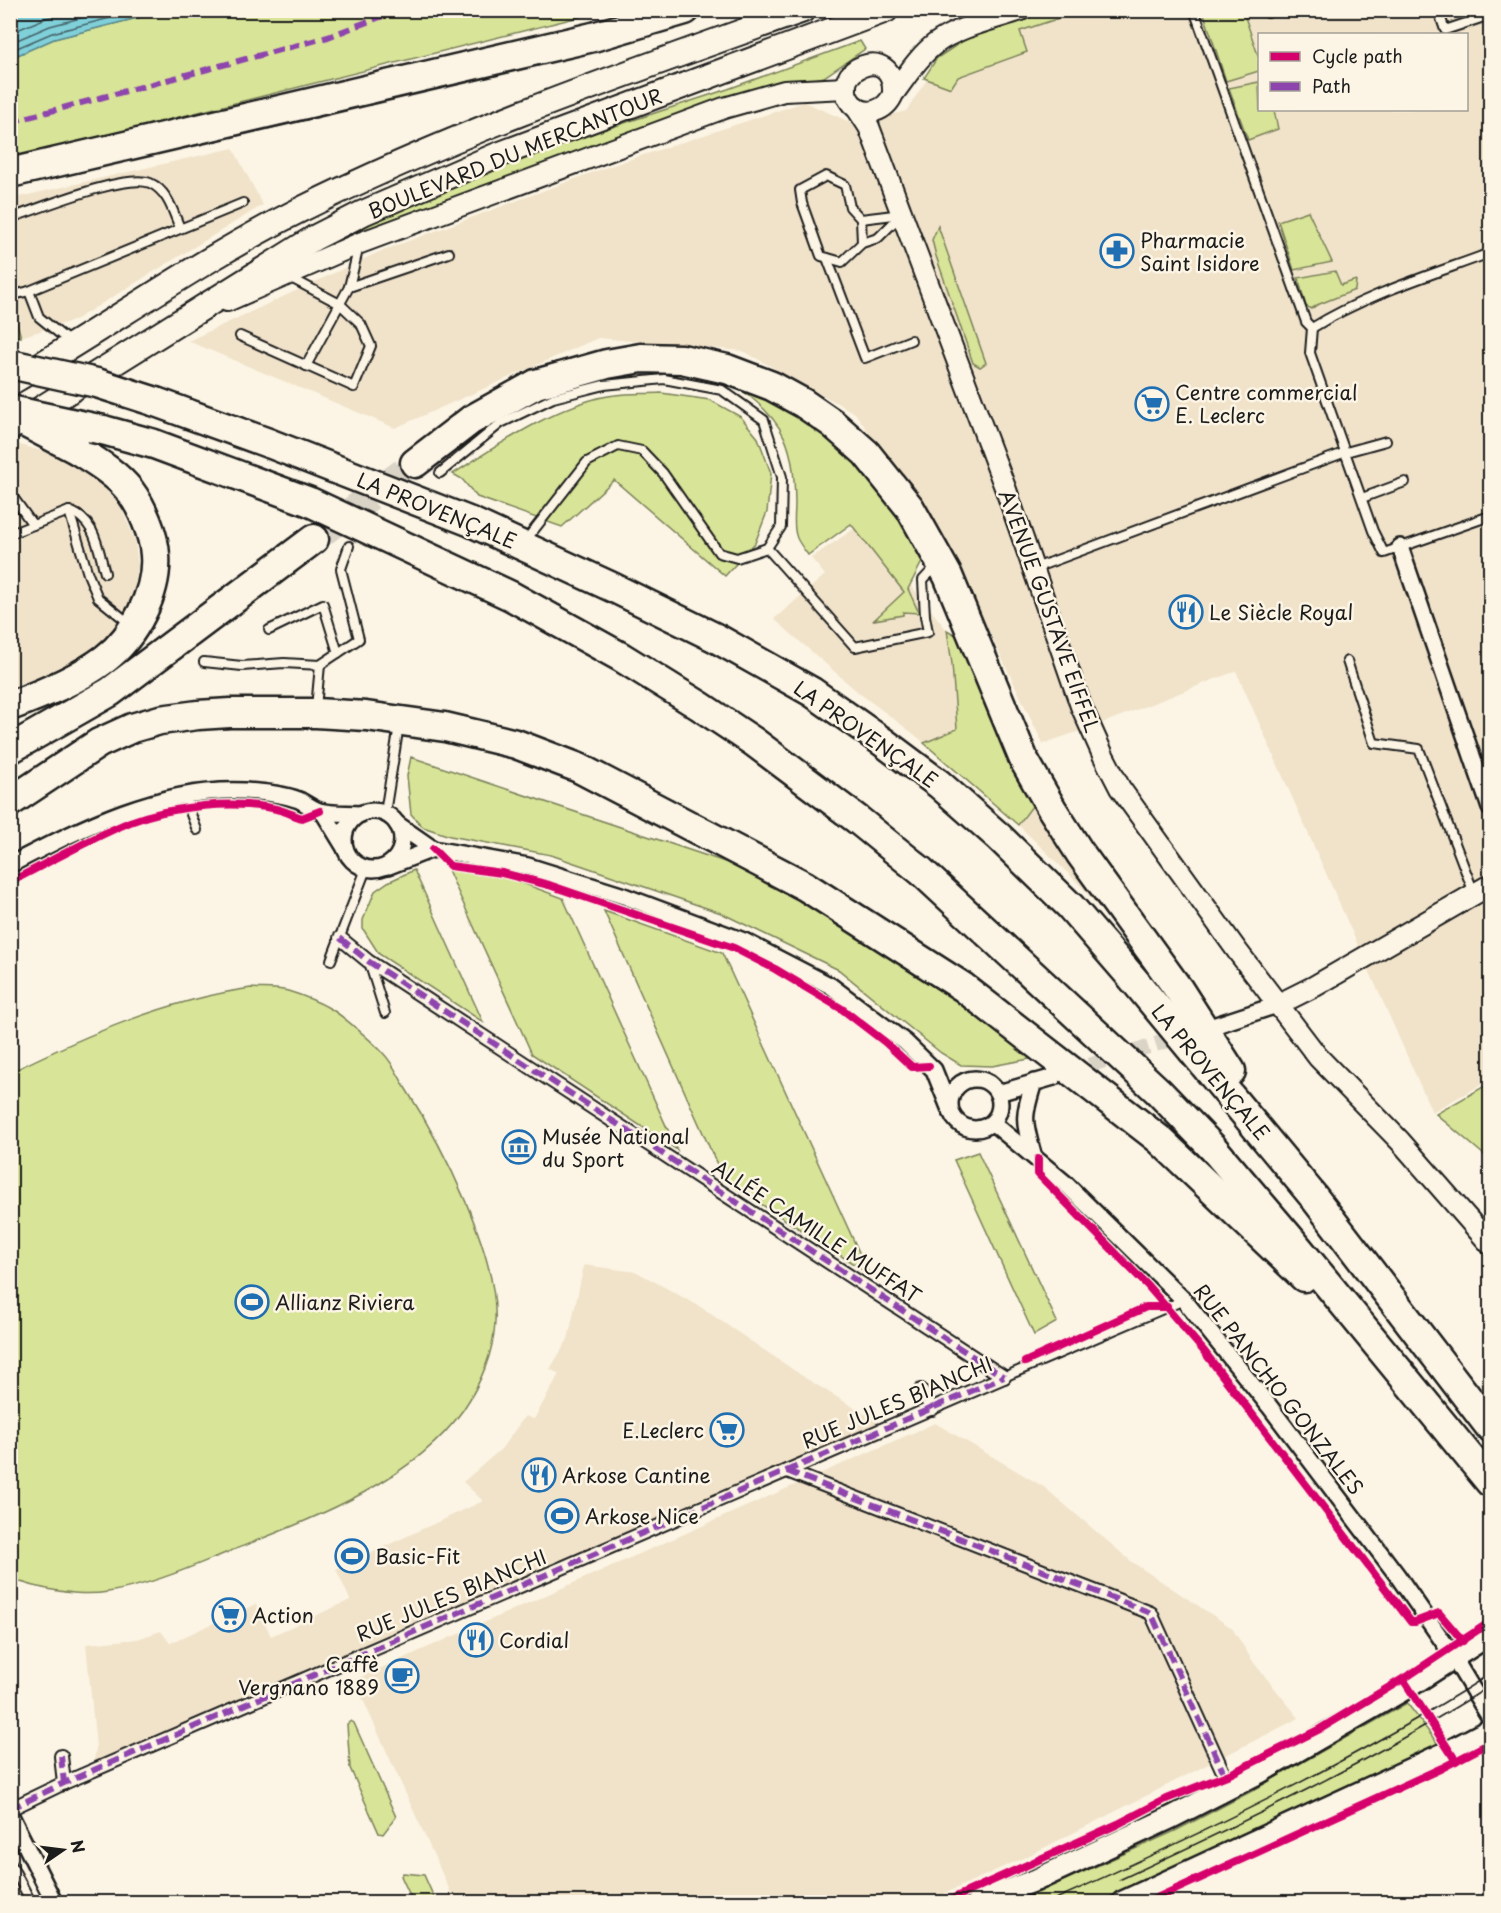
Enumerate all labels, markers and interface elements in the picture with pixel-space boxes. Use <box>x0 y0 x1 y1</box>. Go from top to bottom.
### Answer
legend <box>1258 33 1468 111</box>
text: Cycle path <box>1312 42 1403 69</box>
text: Path <box>1312 72 1351 99</box>
street label: BOULEVARD DU MERCANTOUR <box>364 80 666 226</box>
place label: Pharmacie Saint Isidore <box>1140 225 1260 278</box>
pharmacy icon: Pharmacie Saint Isidore <box>1099 233 1135 269</box>
place label: Centre commercial E. Leclerc <box>1175 377 1358 430</box>
supermarket icon: Centre commercial E. Leclerc <box>1134 386 1170 422</box>
street label: LA PROVENÇALE <box>353 464 521 556</box>
street label: AVENUE GUSTAVE EIFFEL <box>992 485 1108 737</box>
restaurant icon: Le Siècle Royal <box>1168 594 1204 630</box>
place label: Le Siècle Royal <box>1209 597 1353 627</box>
street label: LA PROVENÇALE <box>788 673 944 795</box>
street label: LA PROVENÇALE <box>1145 997 1277 1147</box>
place label: Musée National du Sport <box>542 1121 690 1174</box>
museum icon: Musée National du Sport <box>501 1129 537 1165</box>
street label: ALLÉE CAMILLE MUFFAT <box>707 1152 928 1310</box>
street label: RUE PANCHO GONZALES <box>1187 1277 1371 1501</box>
sports icon: Allianz Riviera <box>234 1284 270 1320</box>
place label: Allianz Riviera <box>275 1287 415 1317</box>
street label: RUE JULES BIANCHI <box>797 1348 997 1456</box>
supermarket icon: E.Leclerc <box>709 1412 745 1448</box>
place label: E.Leclerc <box>622 1415 704 1445</box>
restaurant icon: Arkose Cantine <box>521 1457 557 1493</box>
place label: Arkose Cantine <box>562 1460 711 1490</box>
sports icon: Arkose Nice <box>544 1498 580 1534</box>
place label: Arkose Nice <box>585 1501 699 1531</box>
sports icon: Basic-Fit <box>334 1538 370 1574</box>
street label: RUE JULES BIANCHI <box>351 1541 551 1649</box>
place label: Basic-Fit <box>375 1541 460 1571</box>
supermarket icon: Action <box>211 1597 247 1633</box>
place label: Action <box>252 1600 314 1630</box>
restaurant icon: Cordial <box>458 1622 494 1658</box>
place label: Cordial <box>499 1625 569 1655</box>
place label: Caffè Vergnano 1889 <box>238 1649 379 1702</box>
cafe icon: Caffè Vergnano 1889 <box>384 1658 420 1694</box>
north arrow <box>33 1820 93 1880</box>
text: N <box>65 1837 92 1855</box>

